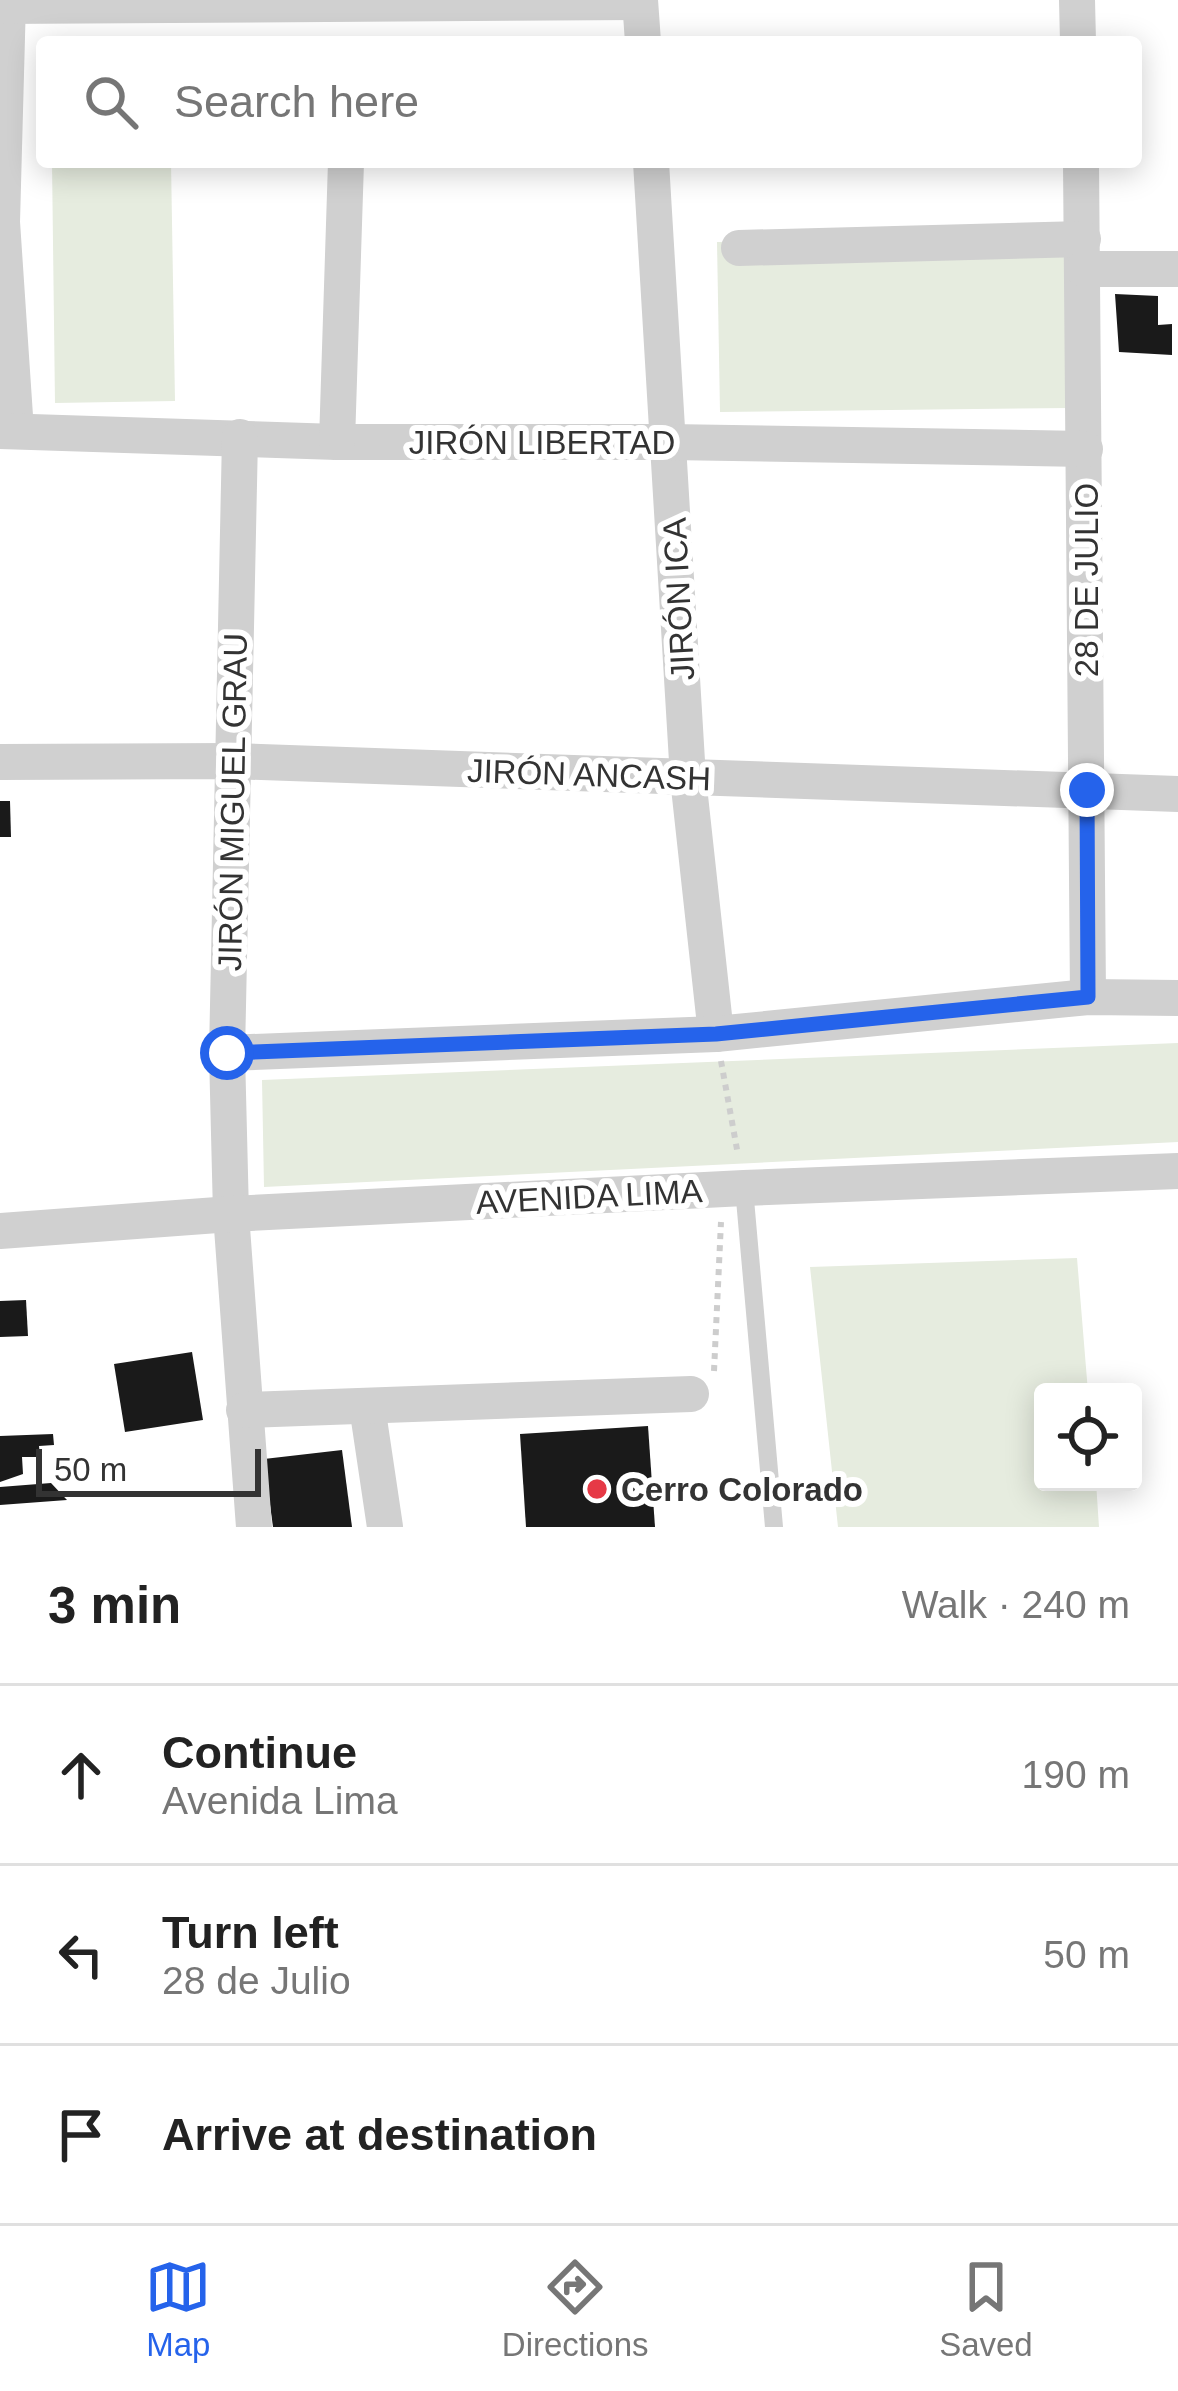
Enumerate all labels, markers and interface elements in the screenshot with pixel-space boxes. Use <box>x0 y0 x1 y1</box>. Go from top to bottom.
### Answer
search box <box>36 36 1142 168</box>
icon: search <box>78 69 144 135</box>
text: Search here <box>174 76 419 127</box>
street label: JIRÓN LIBERTAD <box>409 424 675 461</box>
street label: 28 DE JULIO <box>1068 483 1105 677</box>
street label: JIRÓN ICA <box>656 517 701 681</box>
street label: JIRÓN MIGUEL GRAU <box>211 633 254 971</box>
street label: JIRÓN ANCASH <box>466 752 711 797</box>
route end <box>1060 763 1114 817</box>
route start <box>200 1026 254 1080</box>
street label: AVENIDA LIMA <box>475 1172 703 1221</box>
map controls <box>1034 1383 1142 1491</box>
button: locate <box>1034 1383 1142 1491</box>
scale bar <box>36 1443 261 1496</box>
text: 50 m <box>54 1451 127 1488</box>
place label: Cerro Colorado <box>621 1471 863 1508</box>
marker: Cerro Colorado <box>584 1476 610 1502</box>
text: 3 min <box>48 1577 181 1634</box>
text: Walk · 240 m <box>902 1583 1130 1626</box>
text: Continue <box>162 1727 357 1778</box>
icon: ahead <box>48 1742 114 1808</box>
text: 190 m <box>1022 1753 1130 1796</box>
text: Avenida Lima <box>162 1779 398 1822</box>
text: Turn left <box>162 1907 339 1958</box>
icon: left <box>48 1922 114 1988</box>
text: 50 m <box>1043 1933 1130 1976</box>
text: 28 de Julio <box>162 1959 351 2002</box>
icon: arrive <box>48 2102 114 2168</box>
text: Arrive at destination <box>162 2109 597 2160</box>
tab: Map <box>145 2254 211 2364</box>
tab: Directions <box>502 2254 649 2364</box>
tab: Saved <box>939 2254 1033 2364</box>

